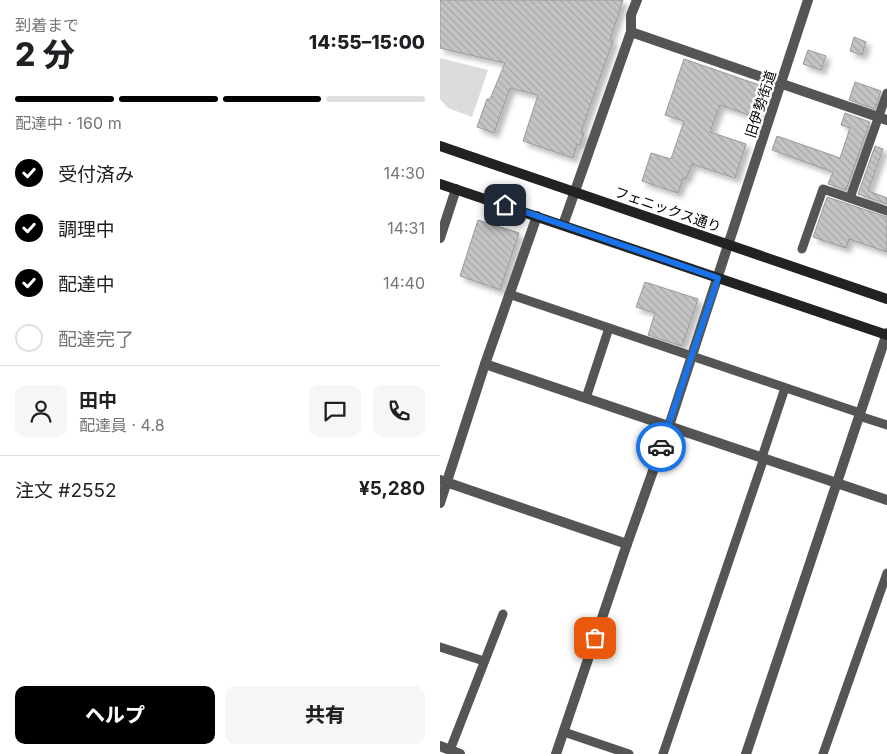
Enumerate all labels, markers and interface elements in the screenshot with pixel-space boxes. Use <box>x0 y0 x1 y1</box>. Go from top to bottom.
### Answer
text: 到着まで <box>15 15 79 35</box>
text: 14:55–15:00 <box>309 31 425 54</box>
text: 2 分 <box>15 35 74 74</box>
street label: 旧伊勢街道 <box>741 68 779 140</box>
text: 配達中 · 160 m <box>15 113 122 133</box>
icon: check <box>15 159 43 187</box>
text: 受付済み <box>58 163 134 186</box>
text: 14:30 <box>384 163 425 183</box>
street label: フェニックス通り <box>612 183 724 235</box>
pin <box>484 184 526 226</box>
icon: home <box>491 191 519 219</box>
icon: check <box>15 214 43 242</box>
text: 調理中 <box>58 218 115 241</box>
text: 14:31 <box>387 218 425 238</box>
icon: check <box>15 269 43 297</box>
text: 配達中 <box>58 273 115 296</box>
text: 14:40 <box>383 273 425 293</box>
text: 配達完了 <box>58 328 134 351</box>
button: person <box>15 385 67 437</box>
button: chat <box>309 385 361 437</box>
button: phone <box>373 385 425 437</box>
text: 田中 <box>79 389 117 412</box>
text: 配達員 · 4.8 <box>79 415 165 435</box>
courier <box>636 422 686 472</box>
icon: car <box>647 433 675 461</box>
text: ¥5,280 <box>359 477 425 500</box>
text: 注文 #2552 <box>15 479 117 502</box>
pin <box>574 617 616 659</box>
icon: bag <box>581 624 609 652</box>
button: ヘルプ <box>15 686 215 744</box>
button: 共有 <box>225 686 425 744</box>

